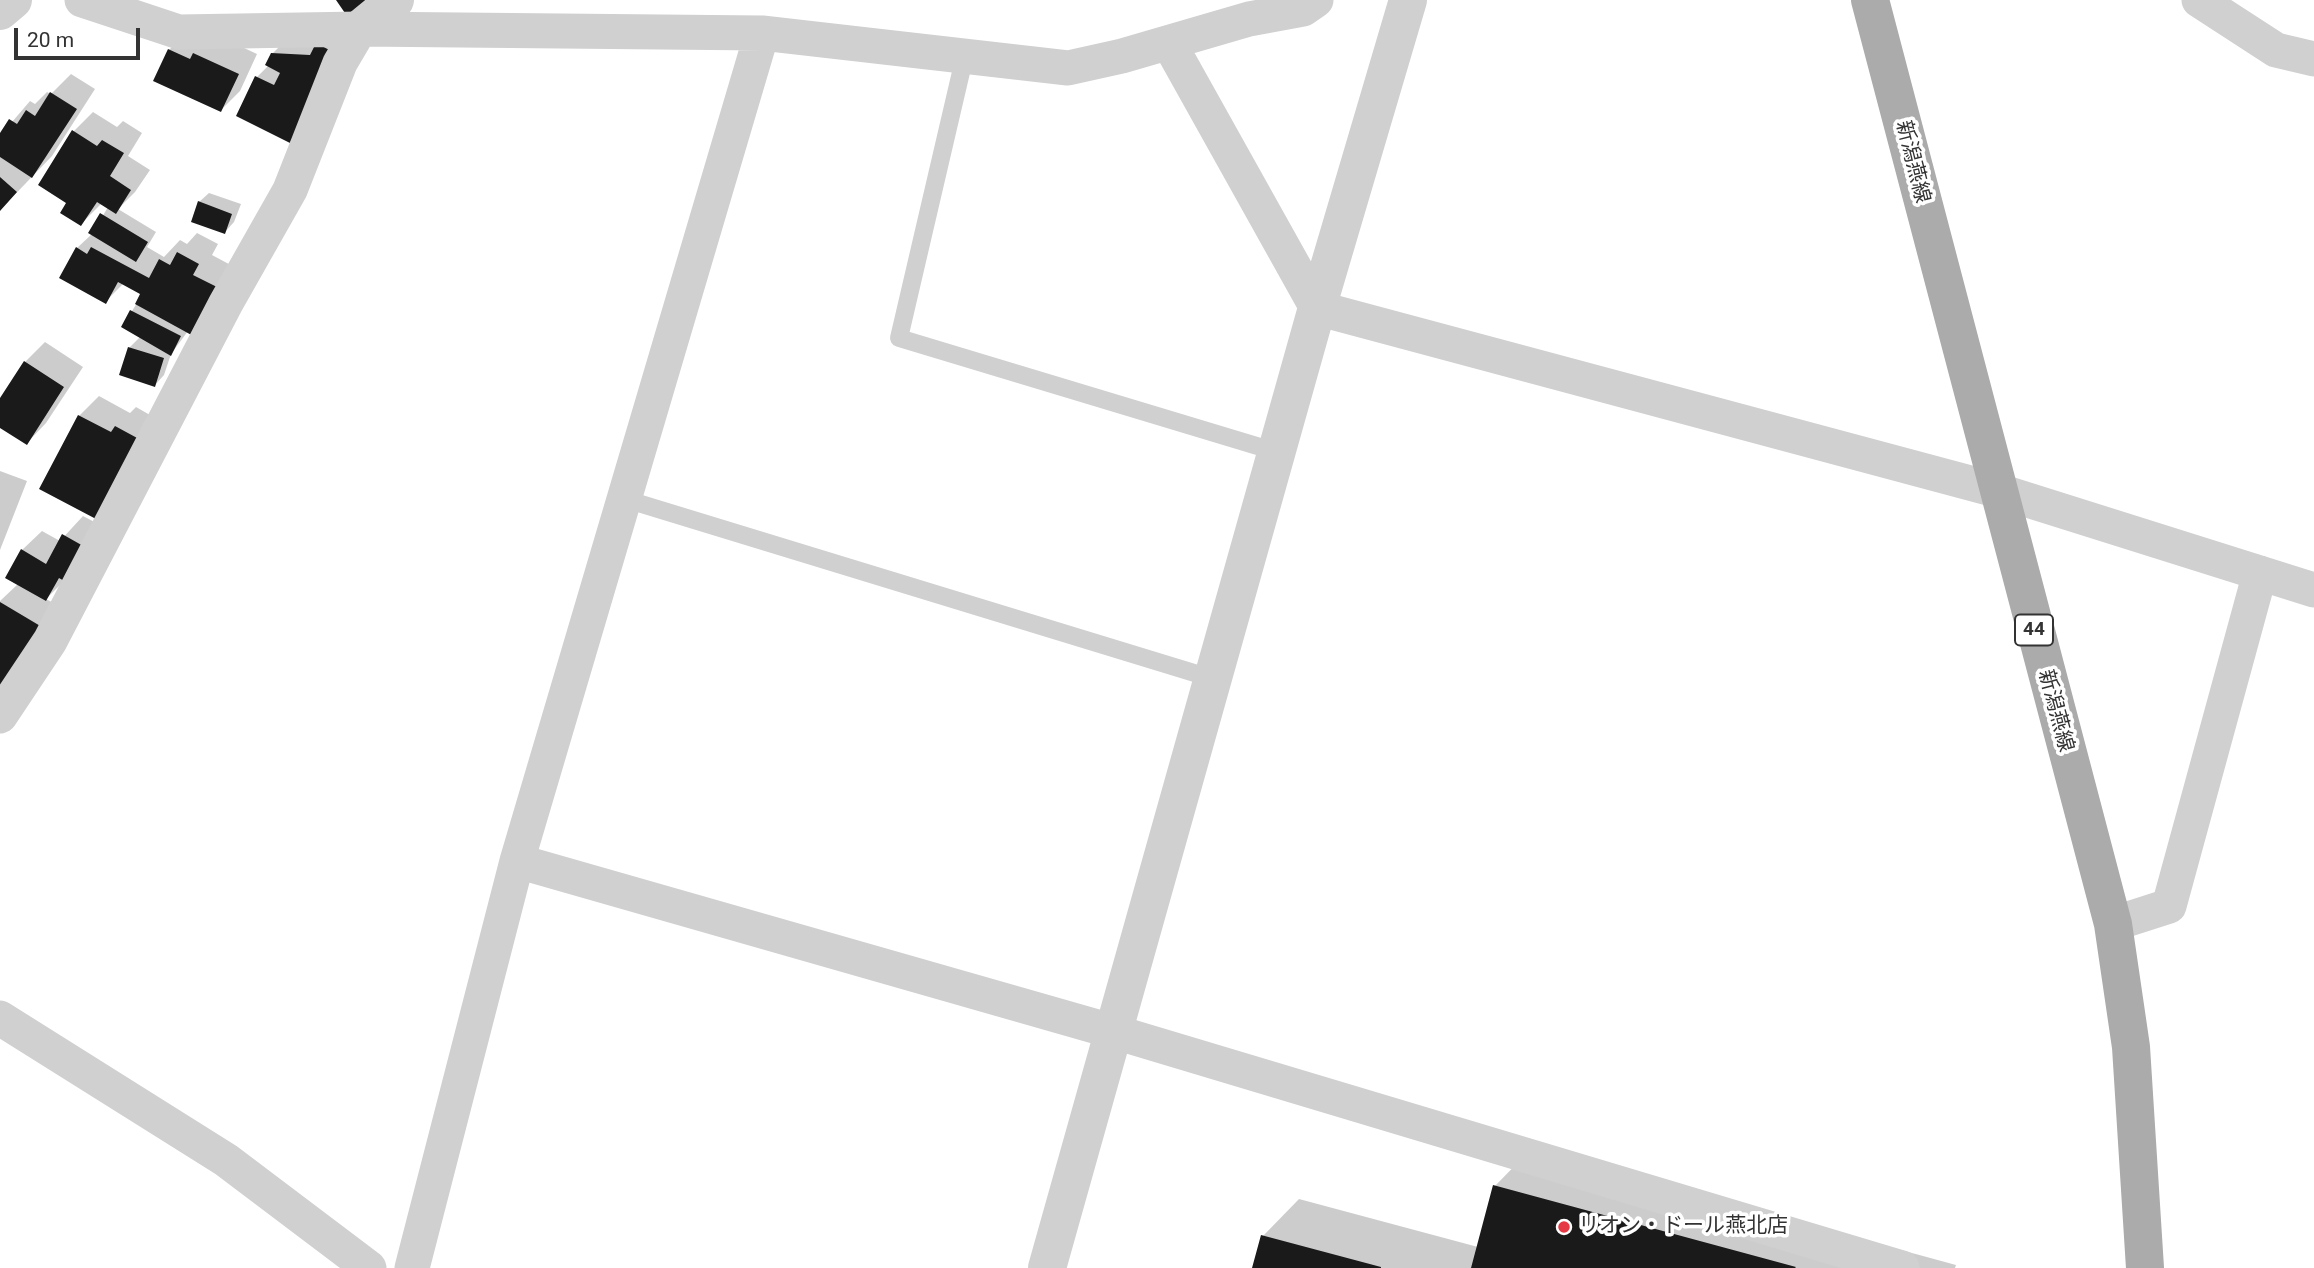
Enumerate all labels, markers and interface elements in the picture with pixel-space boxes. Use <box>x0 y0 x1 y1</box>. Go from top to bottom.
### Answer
scale bar <box>18 14 144 58</box>
text: 20 m <box>27 28 74 52</box>
street label: 新潟燕線 <box>1890 118 1934 206</box>
road number: 44 <box>2015 614 2053 646</box>
street label: 新潟燕線 <box>2032 667 2078 755</box>
place label: リオン・ドール燕北店 <box>1578 1214 1788 1240</box>
marker: リオン・ドール燕北店 <box>1556 1219 1572 1235</box>

